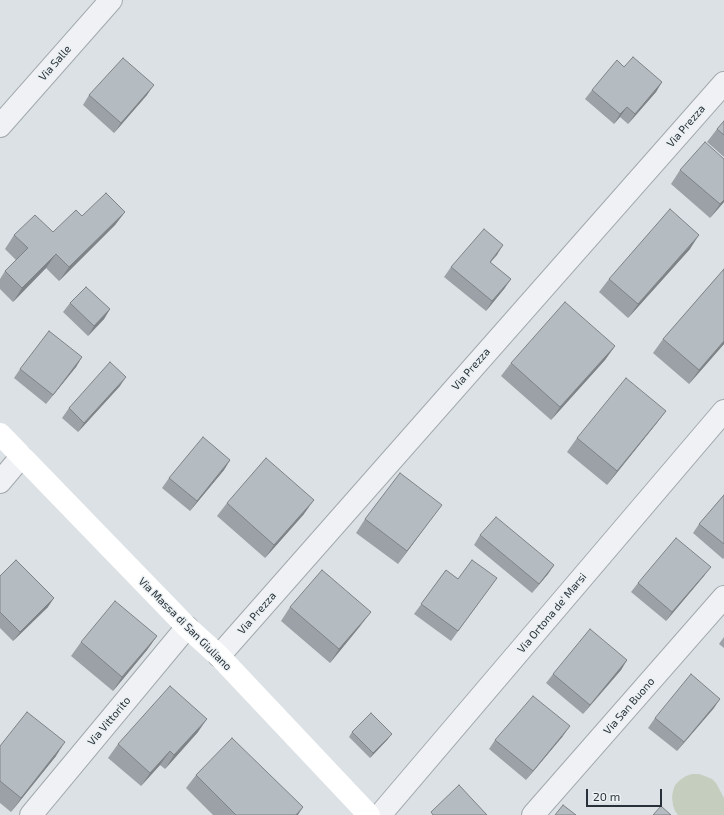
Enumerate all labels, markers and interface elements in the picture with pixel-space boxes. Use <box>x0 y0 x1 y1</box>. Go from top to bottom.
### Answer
street label: Via Salle <box>36 43 74 83</box>
street label: Via Prezza <box>664 102 708 150</box>
street label: Via Prezza <box>449 345 493 393</box>
street label: Via Ortona de' Marsi <box>515 570 589 656</box>
street label: Via Massa di San Giuliano <box>136 575 234 673</box>
street label: Via Prezza <box>235 589 279 637</box>
street label: Via San Buono <box>601 675 657 737</box>
street label: Via Vittorito <box>85 694 133 748</box>
scale bar <box>588 781 664 807</box>
text: 20 m <box>593 789 620 803</box>

